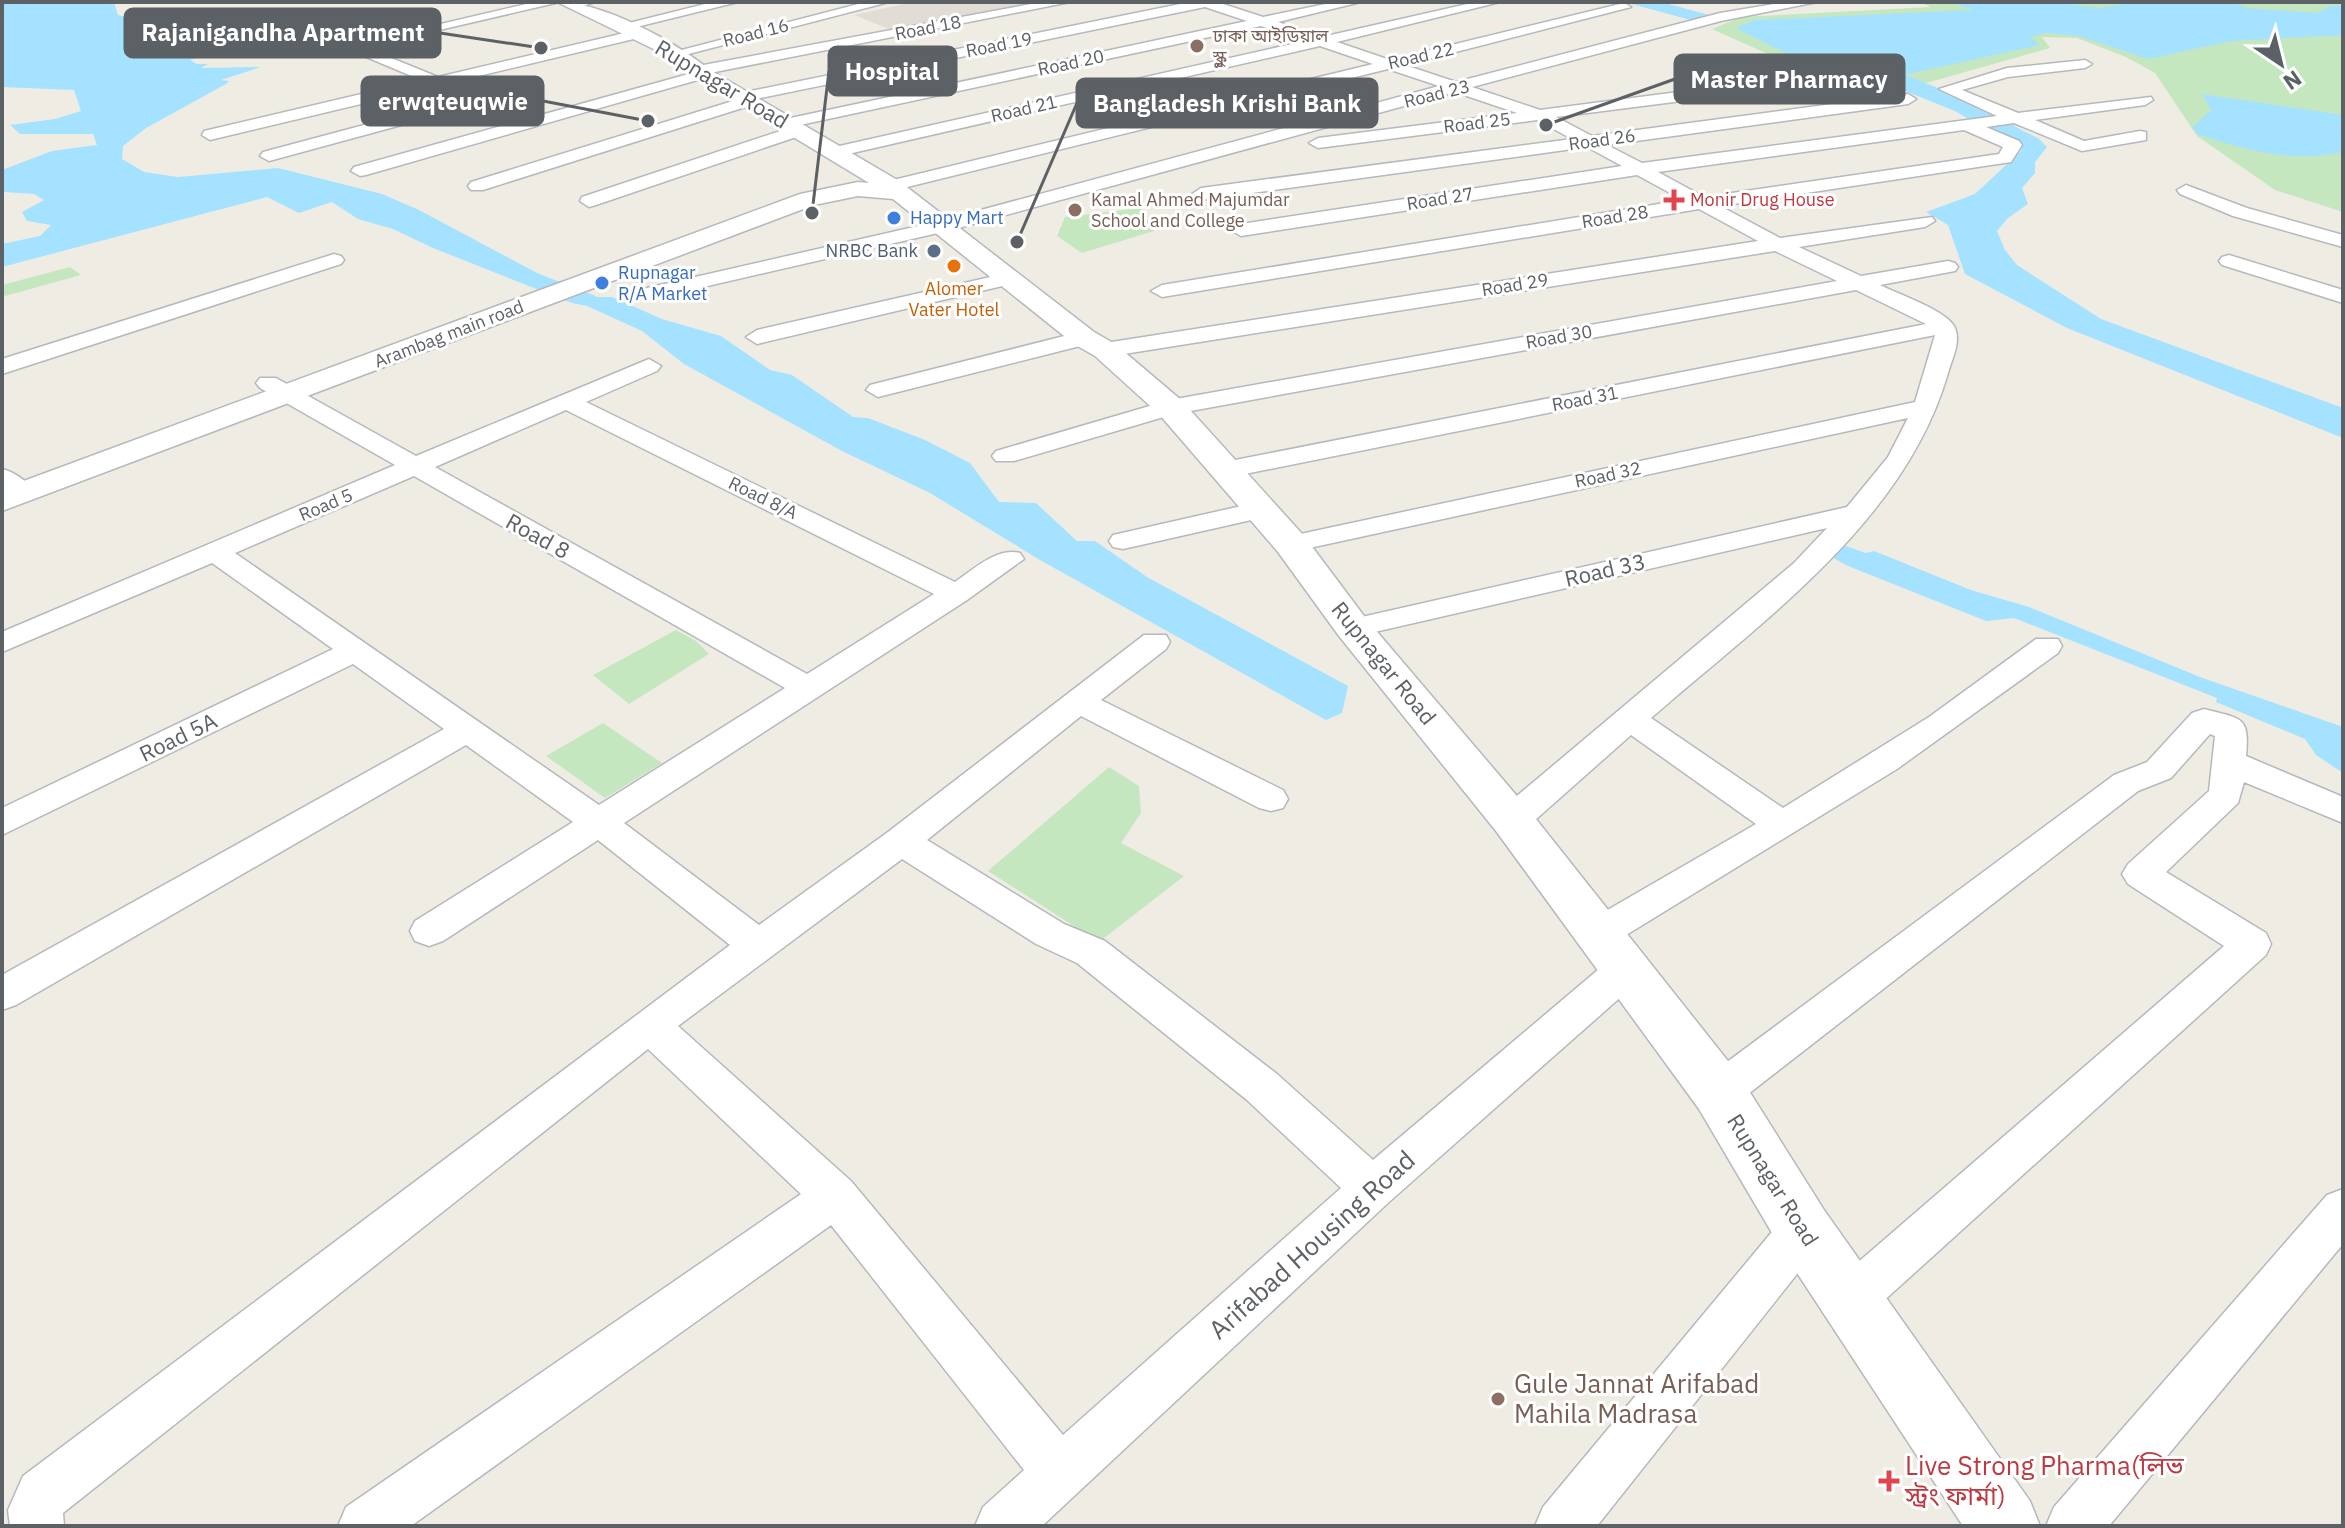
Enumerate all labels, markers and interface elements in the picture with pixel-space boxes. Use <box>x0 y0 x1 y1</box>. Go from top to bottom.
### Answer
callout: Rajanigandha Apartment <box>125 9 440 57</box>
street label: Road 18 <box>893 10 963 45</box>
street label: Road 16 <box>720 13 791 52</box>
text: Rajanigandha Apartment <box>142 16 424 48</box>
place label: ঢাকা আইডিয়াল স্কুল <box>1212 24 1329 69</box>
north arrow <box>2241 24 2321 104</box>
street label: Road 19 <box>964 27 1034 62</box>
street label: Rupnagar Road <box>650 32 794 135</box>
marker: ঢাকা আইডিয়াল স্কুল <box>1188 37 1206 55</box>
street label: Road 22 <box>1386 37 1456 74</box>
street label: Road 20 <box>1036 44 1106 81</box>
callout: Hospital <box>829 47 956 95</box>
text: Hospital <box>845 55 939 87</box>
callout: Master Pharmacy <box>1675 55 1904 103</box>
text: Master Pharmacy <box>1691 63 1888 95</box>
text: N <box>2278 64 2308 97</box>
street label: Road 23 <box>1401 74 1472 113</box>
callout: erwqteuqwie <box>362 77 543 125</box>
callout: Bangladesh Krishi Bank <box>1077 79 1377 127</box>
text: erwqteuqwie <box>378 85 528 117</box>
text: Bangladesh Krishi Bank <box>1093 87 1361 119</box>
street label: Road 21 <box>989 90 1059 127</box>
street label: Road 25 <box>1442 107 1512 138</box>
street label: Road 26 <box>1567 123 1637 156</box>
street label: Road 27 <box>1405 182 1475 215</box>
place label: Kamal Ahmed Majumdar School and College <box>1091 188 1290 232</box>
place label: Monir Drug House <box>1690 188 1835 211</box>
marker: Monir Drug House <box>1665 191 1683 209</box>
street label: Road 28 <box>1580 200 1650 233</box>
marker: Kamal Ahmed Majumdar School and College <box>1066 201 1084 219</box>
place label: Happy Mart <box>910 206 1004 229</box>
marker: Happy Mart <box>885 209 903 227</box>
place label: NRBC Bank <box>825 239 918 262</box>
marker: NRBC Bank <box>925 242 943 260</box>
marker: Alomer Vater Hotel <box>945 257 963 275</box>
place label: Rupnagar R/A Market <box>618 261 707 305</box>
street label: Road 29 <box>1480 268 1550 301</box>
marker: Rupnagar R/A Market <box>593 274 611 292</box>
place label: Alomer Vater Hotel <box>909 277 1000 321</box>
street label: Arambag main road <box>371 294 527 373</box>
street label: Road 30 <box>1524 319 1594 354</box>
street label: Road 31 <box>1550 381 1620 416</box>
street label: Road 32 <box>1573 456 1643 493</box>
street label: Road 8/A <box>725 471 802 524</box>
street label: Road 5 <box>295 483 356 526</box>
street label: Road 8 <box>501 506 575 565</box>
street label: Road 33 <box>1562 546 1648 593</box>
street label: Rupnagar Road <box>1326 595 1443 730</box>
street label: Road 5A <box>134 705 221 768</box>
street label: Rupnagar Road <box>1721 1108 1826 1251</box>
street label: Arifabad Housing Road <box>1201 1142 1422 1346</box>
place label: Gule Jannat Arifabad Mahila Madrasa <box>1514 1366 1759 1430</box>
marker: Gule Jannat Arifabad Mahila Madrasa <box>1489 1390 1507 1408</box>
place label: Live Strong Pharma(লিভ স্ট্রং ফার্মা) <box>1904 1448 2185 1512</box>
marker: Live Strong Pharma(লিভ স্ট্রং ফার্মা) <box>1880 1472 1898 1490</box>

